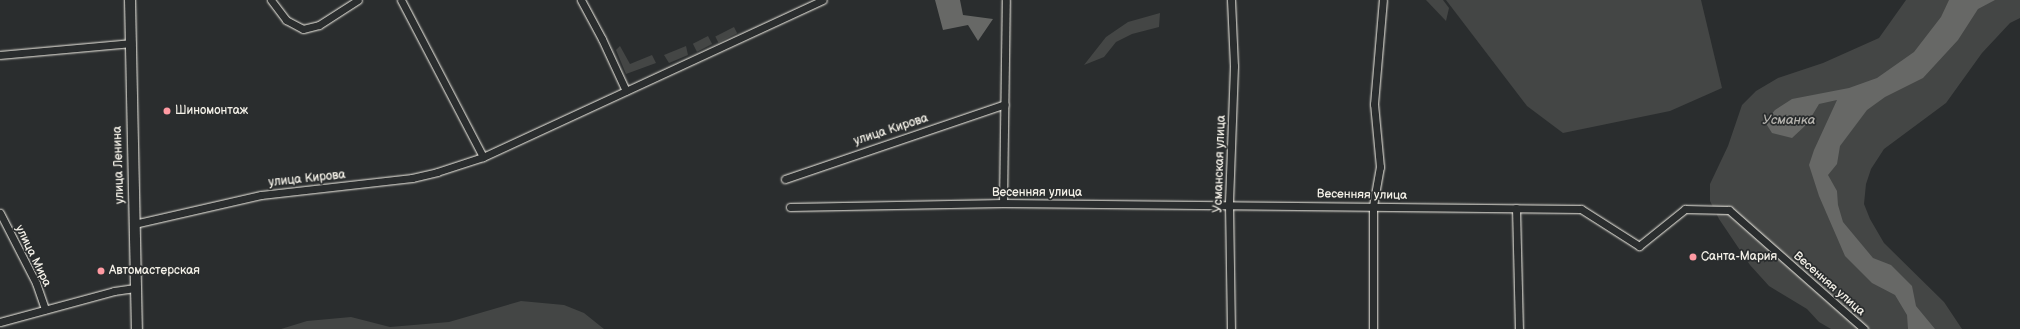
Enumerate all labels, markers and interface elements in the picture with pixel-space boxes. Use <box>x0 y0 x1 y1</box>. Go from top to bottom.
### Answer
place label: Шиномонтаж <box>175 104 248 118</box>
marker: Шиномонтаж <box>162 106 172 116</box>
street label: улица Кирова <box>852 111 930 149</box>
water label: Усманка <box>1762 112 1816 128</box>
street label: Усманская улица <box>1211 115 1229 213</box>
street label: улица Ленина <box>110 126 128 204</box>
street label: улица Кирова <box>268 168 346 190</box>
street label: Весенняя улица <box>992 186 1082 200</box>
street label: Весенняя улица <box>1317 187 1407 203</box>
street label: улица Мира <box>12 223 54 289</box>
street label: Весенняя улица <box>1790 249 1868 319</box>
place label: Санта-Мария <box>1701 250 1777 264</box>
marker: Санта-Мария <box>1688 252 1698 262</box>
place label: Автомастерская <box>109 264 200 278</box>
marker: Автомастерская <box>96 266 106 276</box>

